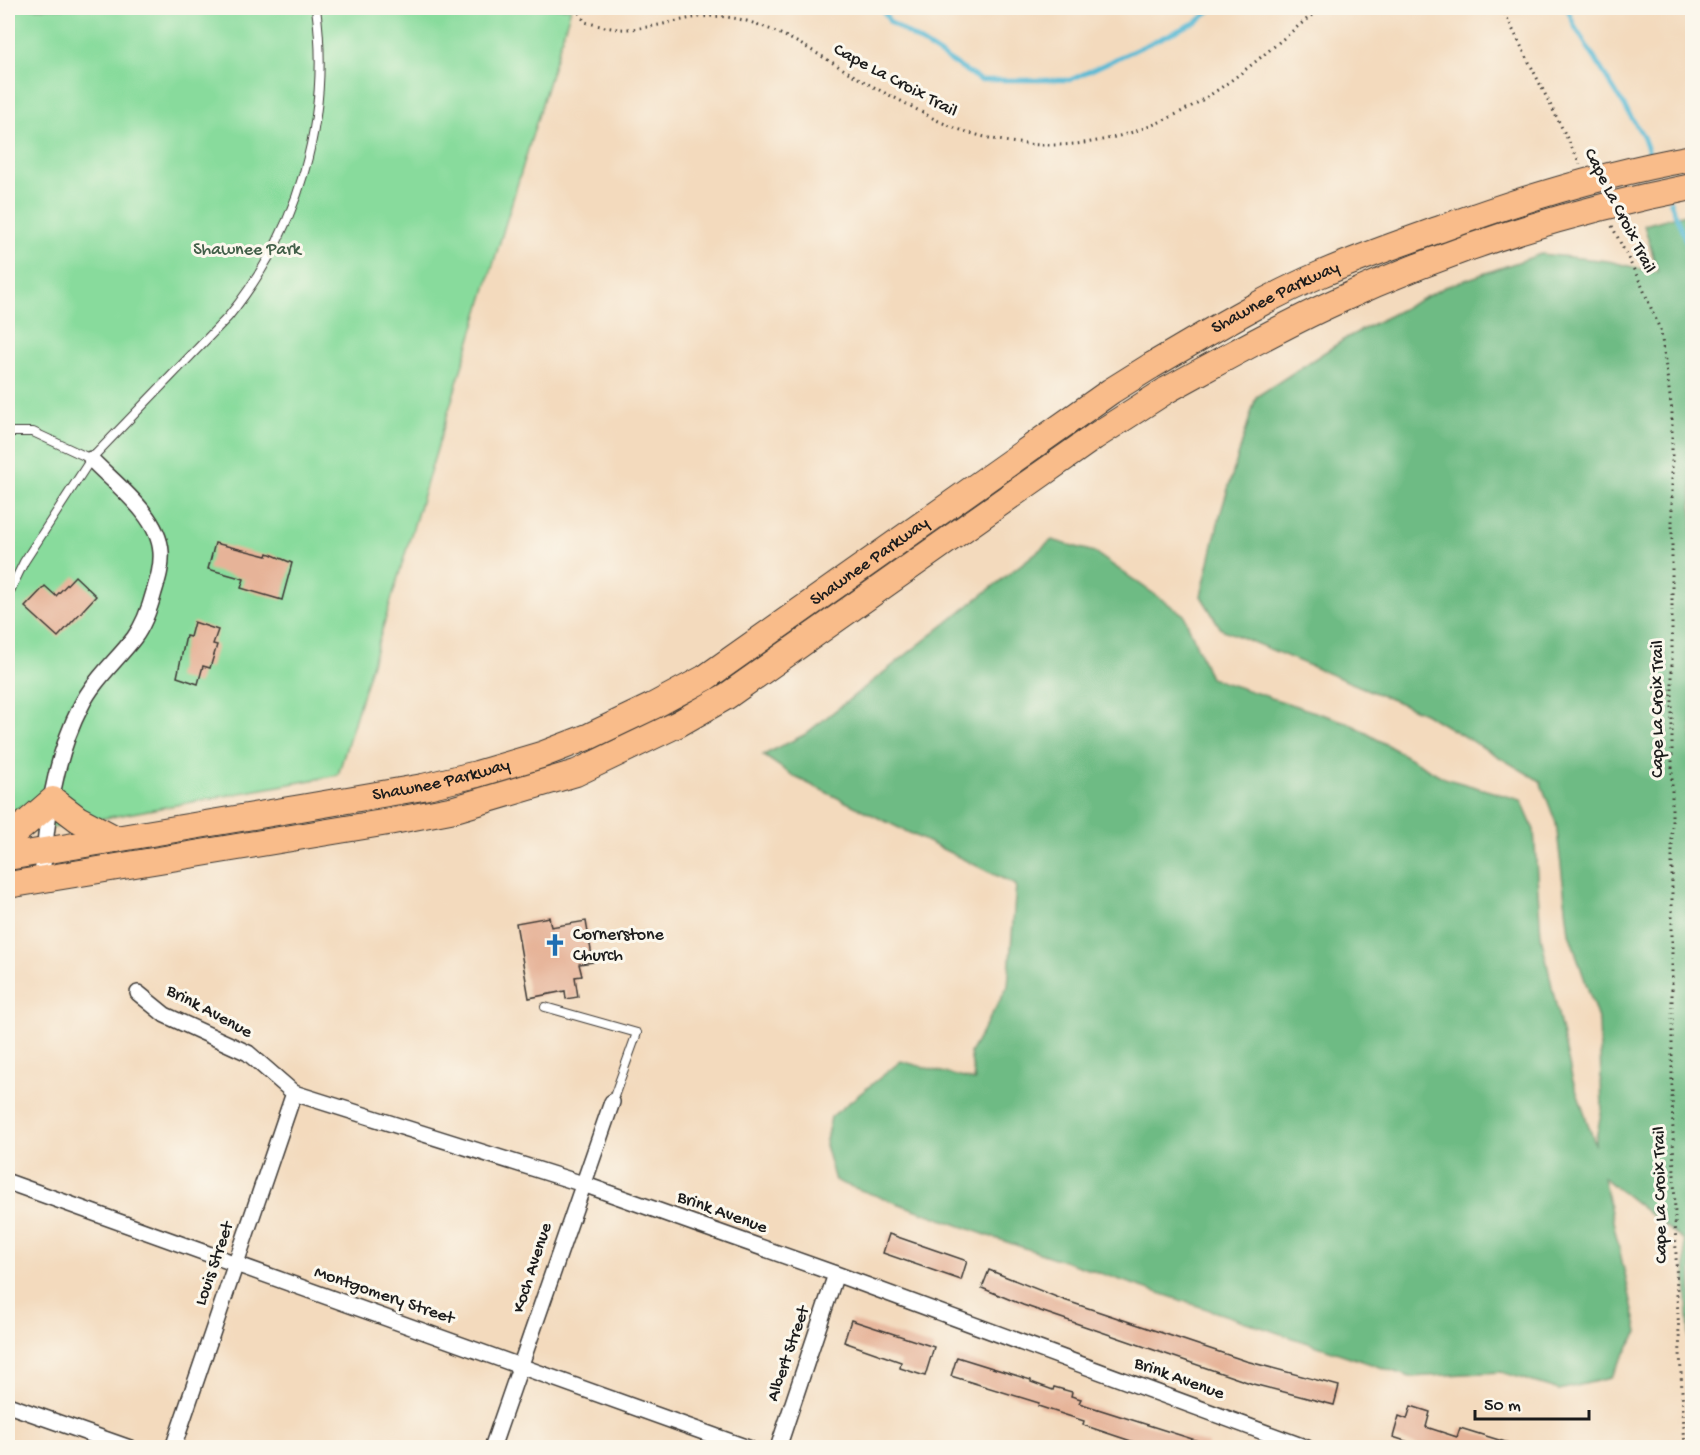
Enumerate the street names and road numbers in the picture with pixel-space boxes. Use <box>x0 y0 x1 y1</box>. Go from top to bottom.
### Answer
street label: Cape La Croix Trail <box>829 40 961 123</box>
street label: Cape La Croix Trail <box>1578 145 1660 277</box>
street label: Shawnee Parkway <box>1208 257 1343 339</box>
street label: Shawnee Parkway <box>806 512 933 611</box>
street label: Cape La Croix Trail <box>1648 640 1669 778</box>
street label: Shawnee Parkway <box>371 754 513 806</box>
street label: Brink Avenue <box>161 980 256 1044</box>
street label: Cape La Croix Trail <box>1649 1126 1673 1264</box>
street label: Brink Avenue <box>673 1187 771 1239</box>
street label: Louis Street <box>191 1218 240 1309</box>
street label: Koch Avenue <box>509 1220 558 1316</box>
street label: Montgomery Street <box>311 1262 458 1330</box>
street label: Albert Street <box>763 1302 816 1404</box>
street label: Brink Avenue <box>1130 1353 1228 1405</box>

